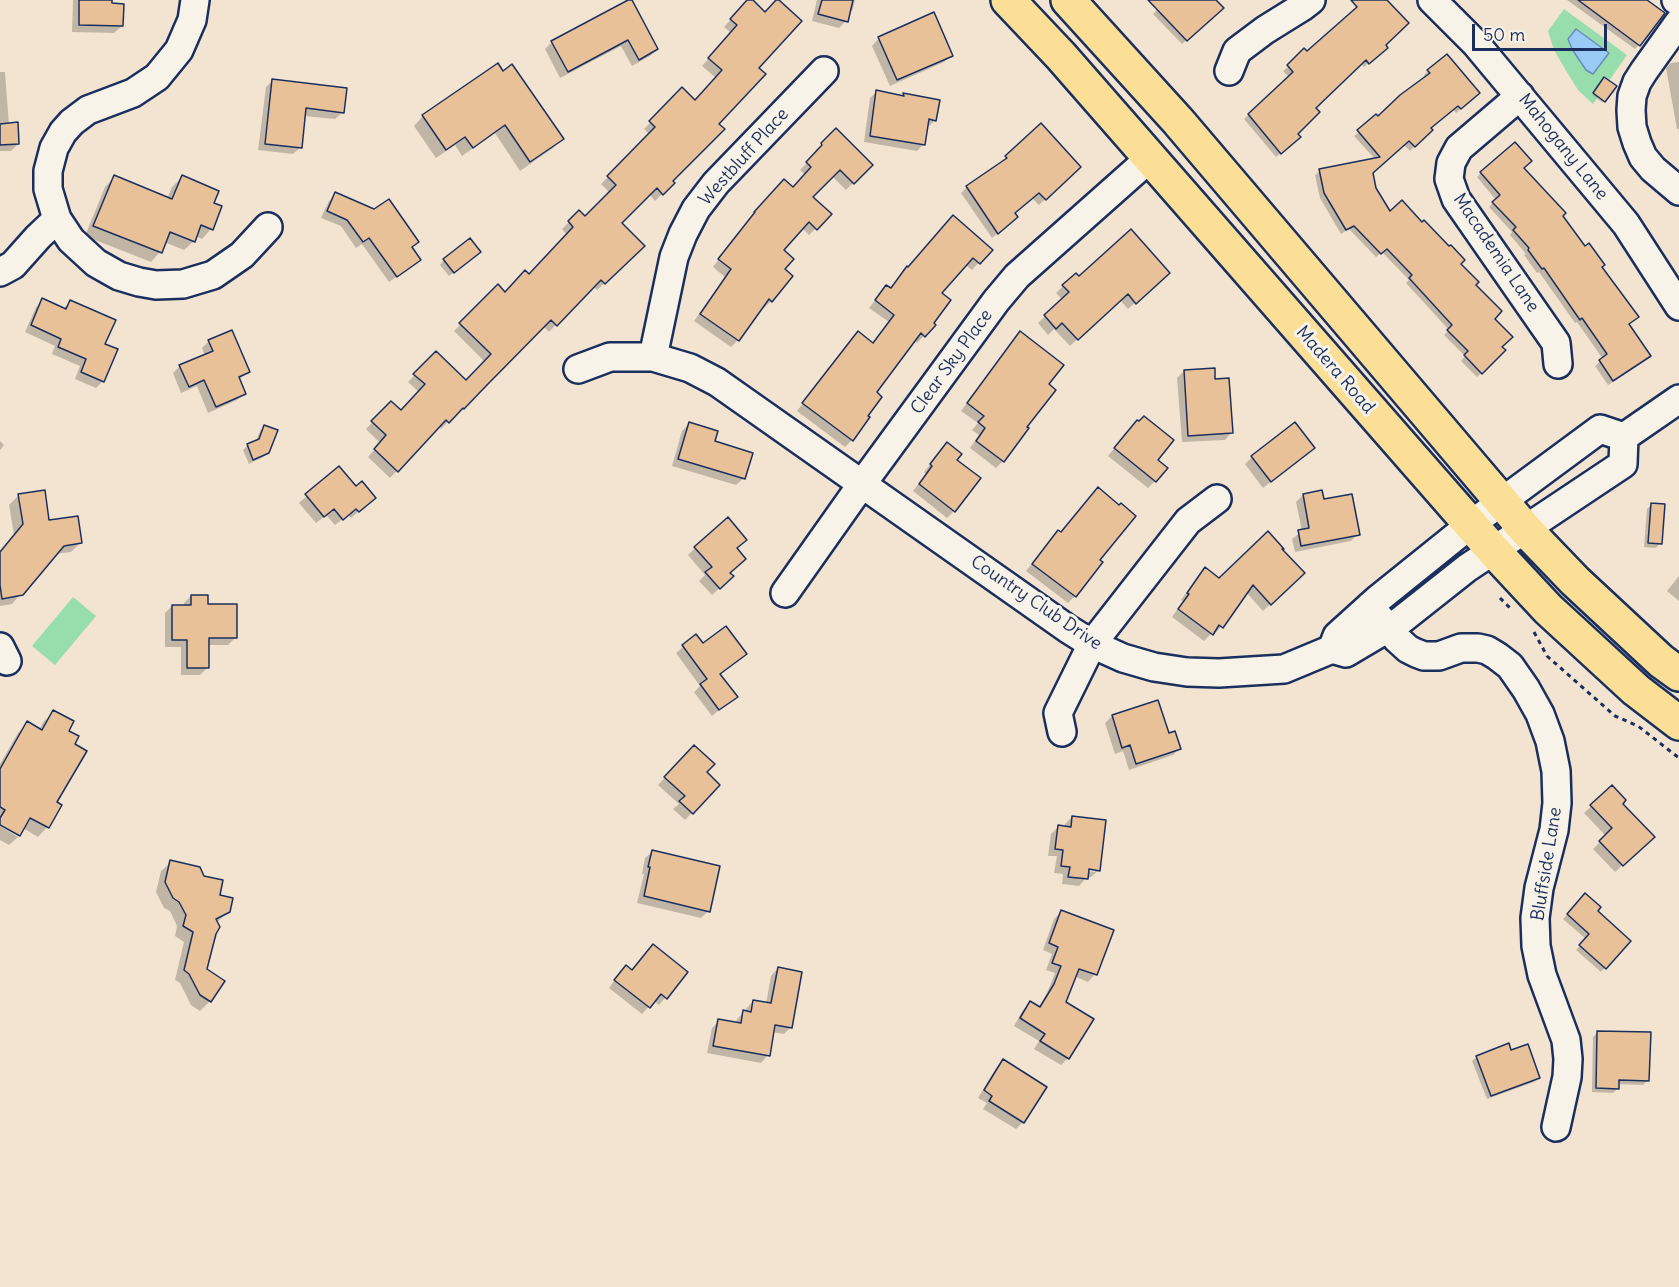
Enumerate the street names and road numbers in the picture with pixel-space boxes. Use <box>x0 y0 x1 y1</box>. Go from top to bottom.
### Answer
street label: Mahogany Lane <box>1514 90 1612 204</box>
street label: Westbluff Place <box>695 104 793 210</box>
street label: Macademia Lane <box>1448 190 1544 316</box>
street label: Clear Sky Place <box>907 305 997 419</box>
street label: Madera Road <box>1291 322 1379 418</box>
street label: Country Club Drive <box>966 551 1106 655</box>
street label: Bluffside Lane <box>1527 806 1567 922</box>

